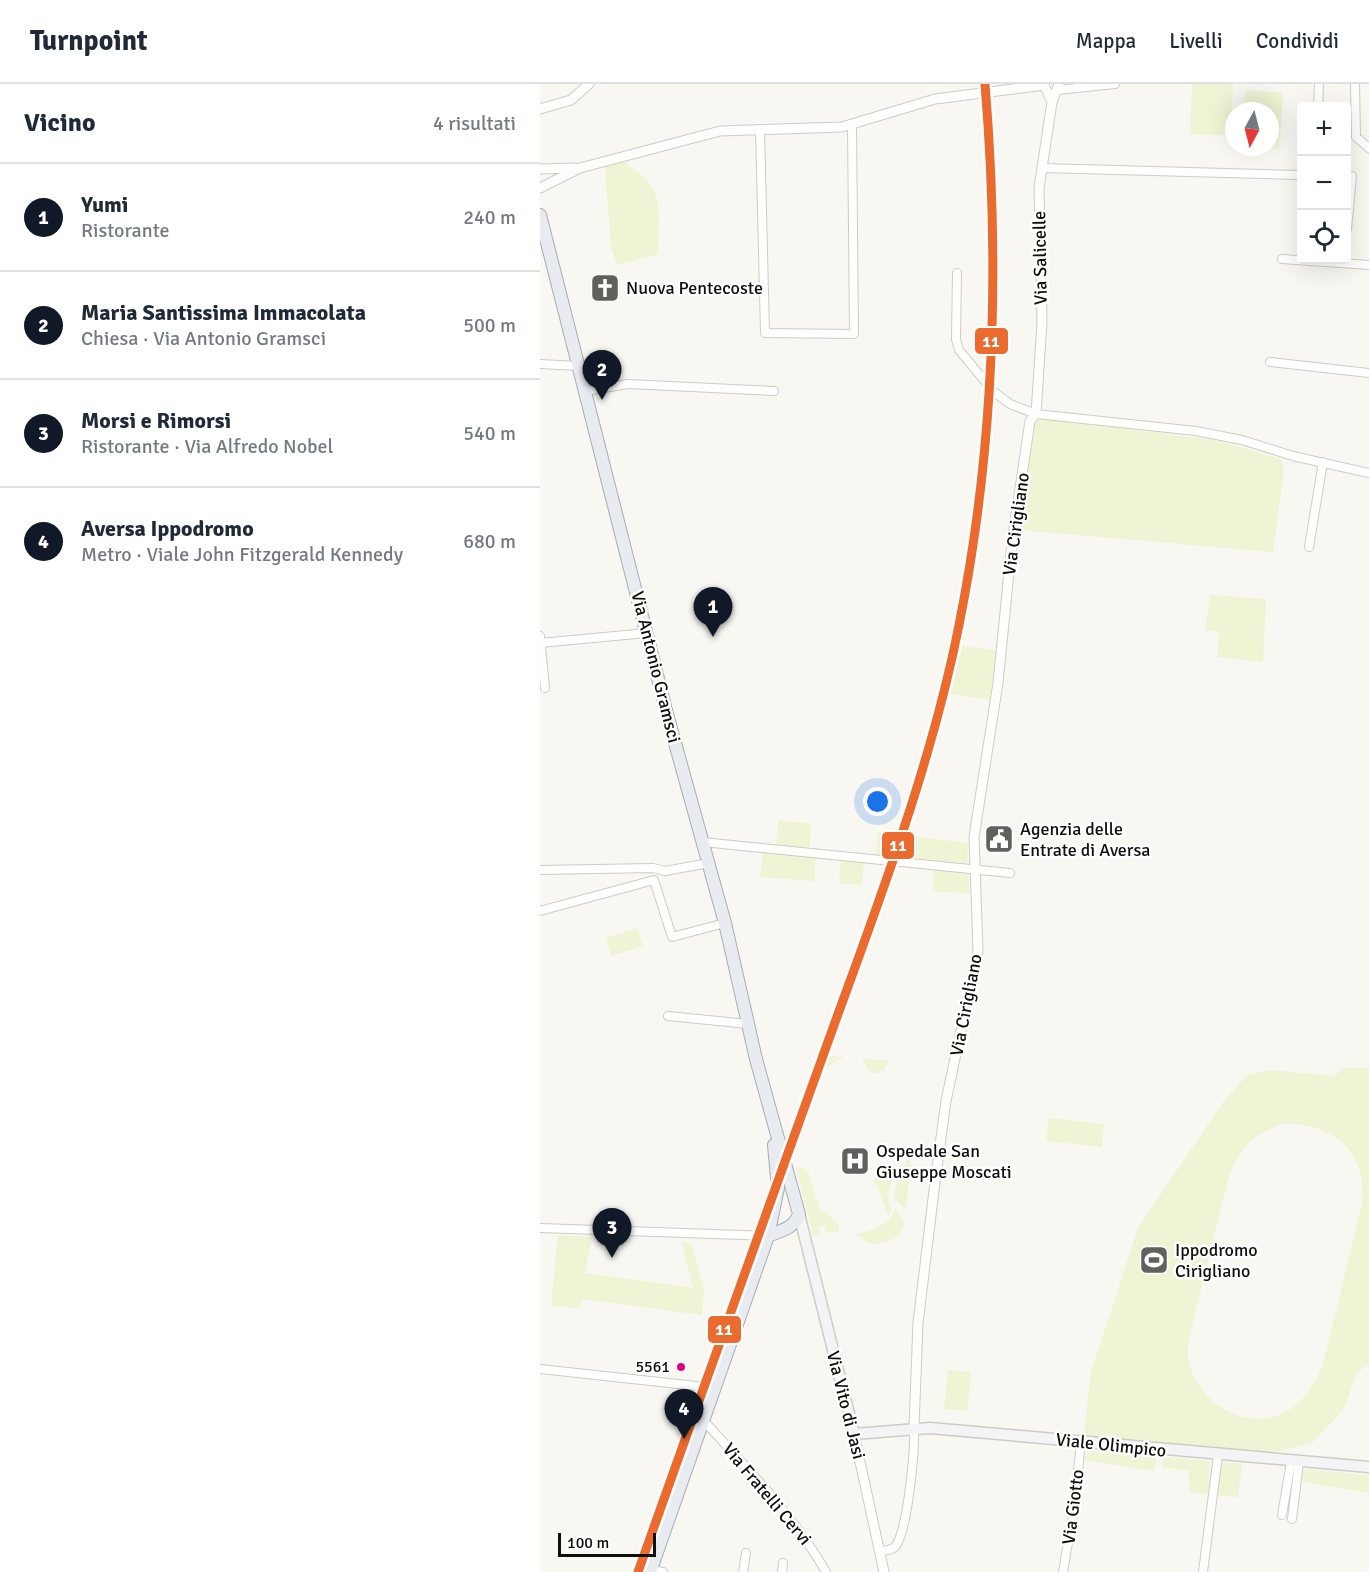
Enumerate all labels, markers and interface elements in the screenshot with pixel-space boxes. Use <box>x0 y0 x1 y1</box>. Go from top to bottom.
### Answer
text: Turnpoint <box>30 24 147 58</box>
text: Mappa <box>1076 28 1136 54</box>
text: Livelli <box>1169 28 1223 54</box>
text: Condividi <box>1256 28 1339 54</box>
north arrow <box>1225 102 1279 156</box>
map controls <box>1297 102 1351 264</box>
button: + <box>1297 102 1351 156</box>
text: Vicino <box>24 107 96 139</box>
text: 4 risultati <box>433 111 516 136</box>
button: − <box>1297 156 1351 210</box>
text: Yumi <box>81 191 128 218</box>
text: 1 <box>38 205 49 230</box>
text: 240 m <box>463 205 516 230</box>
button: locate <box>1297 210 1351 264</box>
street label: Via Salicelle <box>1028 211 1052 305</box>
text: Ristorante <box>81 218 170 243</box>
church icon: Nuova Pentecoste <box>589 272 621 304</box>
place label: Nuova Pentecoste <box>626 277 763 299</box>
text: Maria Santissima Immacolata <box>81 299 366 326</box>
text: 2 <box>38 313 49 338</box>
text: 500 m <box>463 313 516 338</box>
text: Chiesa · Via Antonio Gramsci <box>81 326 326 351</box>
line badge: 11 <box>974 327 1009 355</box>
text: 11 <box>982 332 1000 352</box>
pin: 2 <box>582 350 622 400</box>
text: Morsi e Rimorsi <box>81 407 231 434</box>
text: 3 <box>38 421 49 446</box>
text: 540 m <box>463 421 516 446</box>
text: Ristorante · Via Alfredo Nobel <box>81 434 333 459</box>
street label: Via Cirigliano <box>998 471 1034 577</box>
text: Aversa Ippodromo <box>81 515 254 542</box>
text: 4 <box>38 529 49 554</box>
text: 680 m <box>463 529 516 554</box>
text: Metro · Viale John Fitzgerald Kennedy <box>81 542 403 567</box>
pin: 1 <box>694 588 732 637</box>
street label: Via Antonio Gramsci <box>627 589 685 745</box>
your location <box>863 787 892 816</box>
place label: Agenzia delle Entrate di Aversa <box>1020 818 1150 861</box>
public building icon: Agenzia delle Entrate di Aversa <box>983 823 1015 855</box>
line badge: 11 <box>881 831 915 860</box>
text: 11 <box>889 836 907 856</box>
street label: Via Cirigliano <box>945 952 987 1058</box>
place label: Ospedale San Giuseppe Moscati <box>876 1140 1012 1183</box>
hospital icon: Ospedale San Giuseppe Moscati <box>839 1145 871 1177</box>
pin: 3 <box>592 1208 632 1258</box>
place label: Ippodromo Cirigliano <box>1175 1239 1258 1282</box>
sports icon: Ippodromo Cirigliano <box>1138 1244 1170 1276</box>
line badge: 11 <box>707 1315 742 1344</box>
text: 11 <box>715 1320 733 1340</box>
street label: Via Vito di Jasi <box>822 1349 870 1461</box>
place label: 5561 <box>635 1357 670 1377</box>
marker: 5561 <box>675 1361 687 1373</box>
pin: 4 <box>664 1390 704 1439</box>
street label: Viale Olimpico <box>1055 1428 1167 1462</box>
street label: Via Fratelli Cervi <box>718 1438 816 1550</box>
street label: Via Giotto <box>1057 1468 1089 1546</box>
scale bar <box>558 1530 656 1558</box>
text: 100 m <box>567 1533 609 1553</box>

